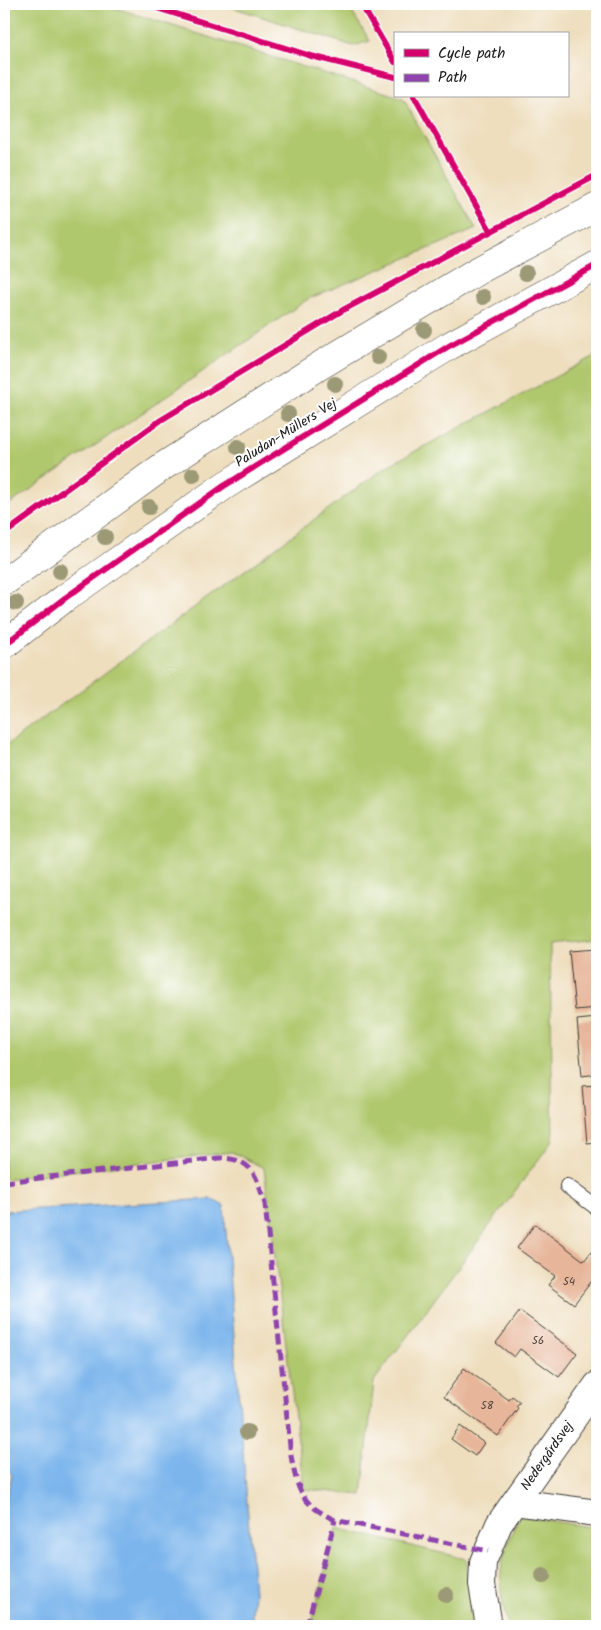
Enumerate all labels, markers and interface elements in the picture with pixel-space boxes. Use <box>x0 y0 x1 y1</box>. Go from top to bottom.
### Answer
legend <box>394 32 568 98</box>
text: Cycle path <box>438 42 505 66</box>
text: Path <box>438 66 467 90</box>
street label: Paludan-Müllers Vej <box>231 393 341 473</box>
house number: 54 <box>563 1273 575 1291</box>
house number: 56 <box>532 1332 544 1350</box>
house number: 58 <box>481 1397 494 1415</box>
street label: Nedergårdsvej <box>515 1416 579 1495</box>

